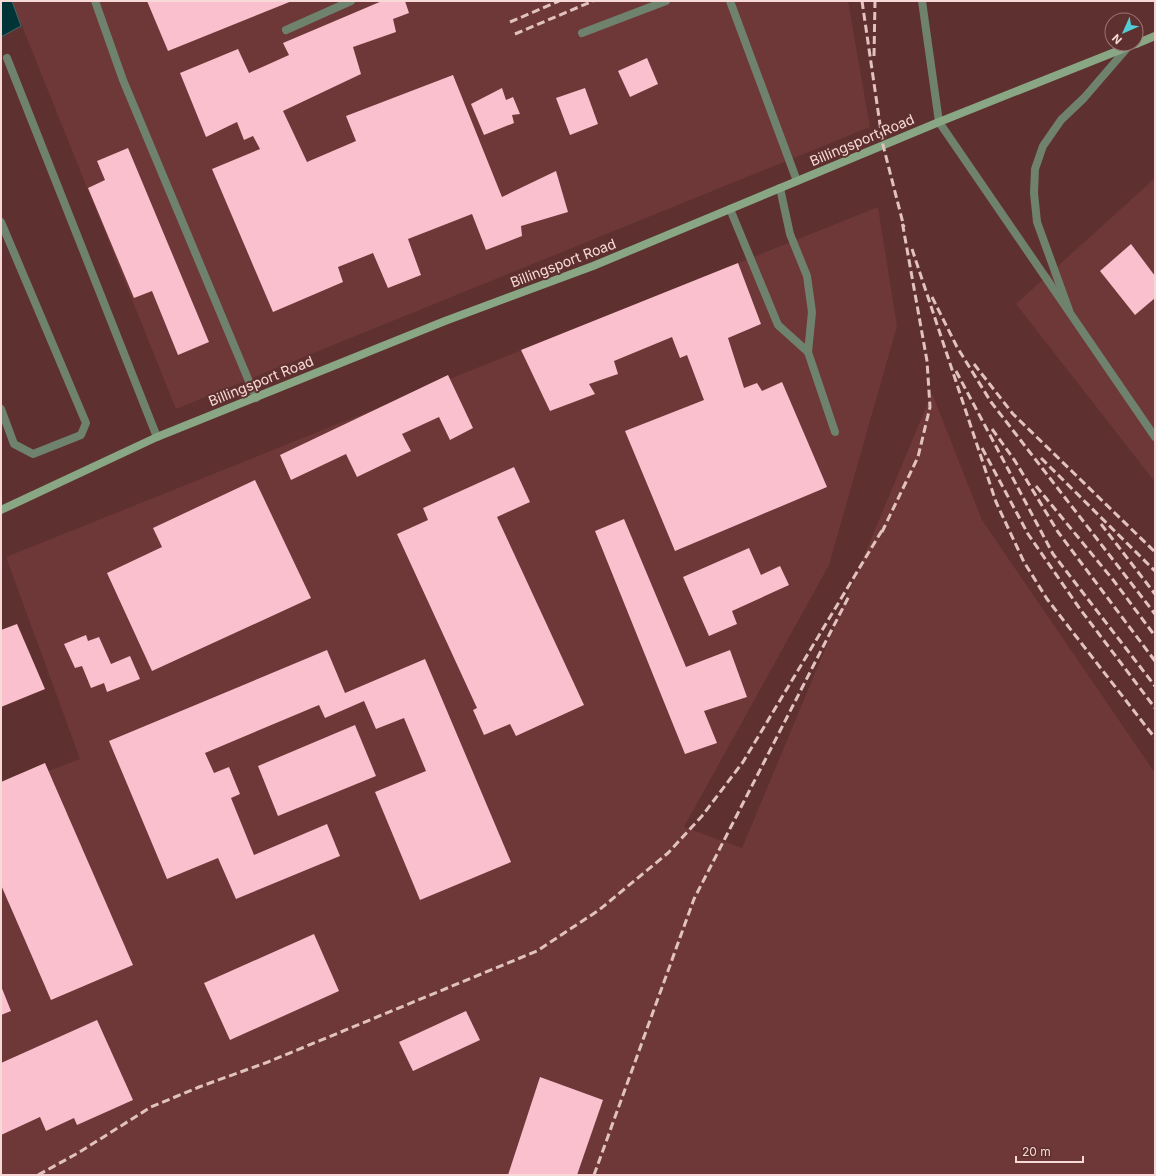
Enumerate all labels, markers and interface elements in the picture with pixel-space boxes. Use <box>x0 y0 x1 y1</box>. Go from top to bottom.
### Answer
north arrow <box>1104 12 1144 52</box>
text: N <box>1109 31 1125 47</box>
street label: Billingsport Road <box>807 110 917 169</box>
street label: Billingsport Road <box>508 235 618 290</box>
street label: Billingsport Road <box>206 352 316 409</box>
scale bar <box>1016 1138 1083 1164</box>
text: 20 m <box>1022 1144 1051 1159</box>

